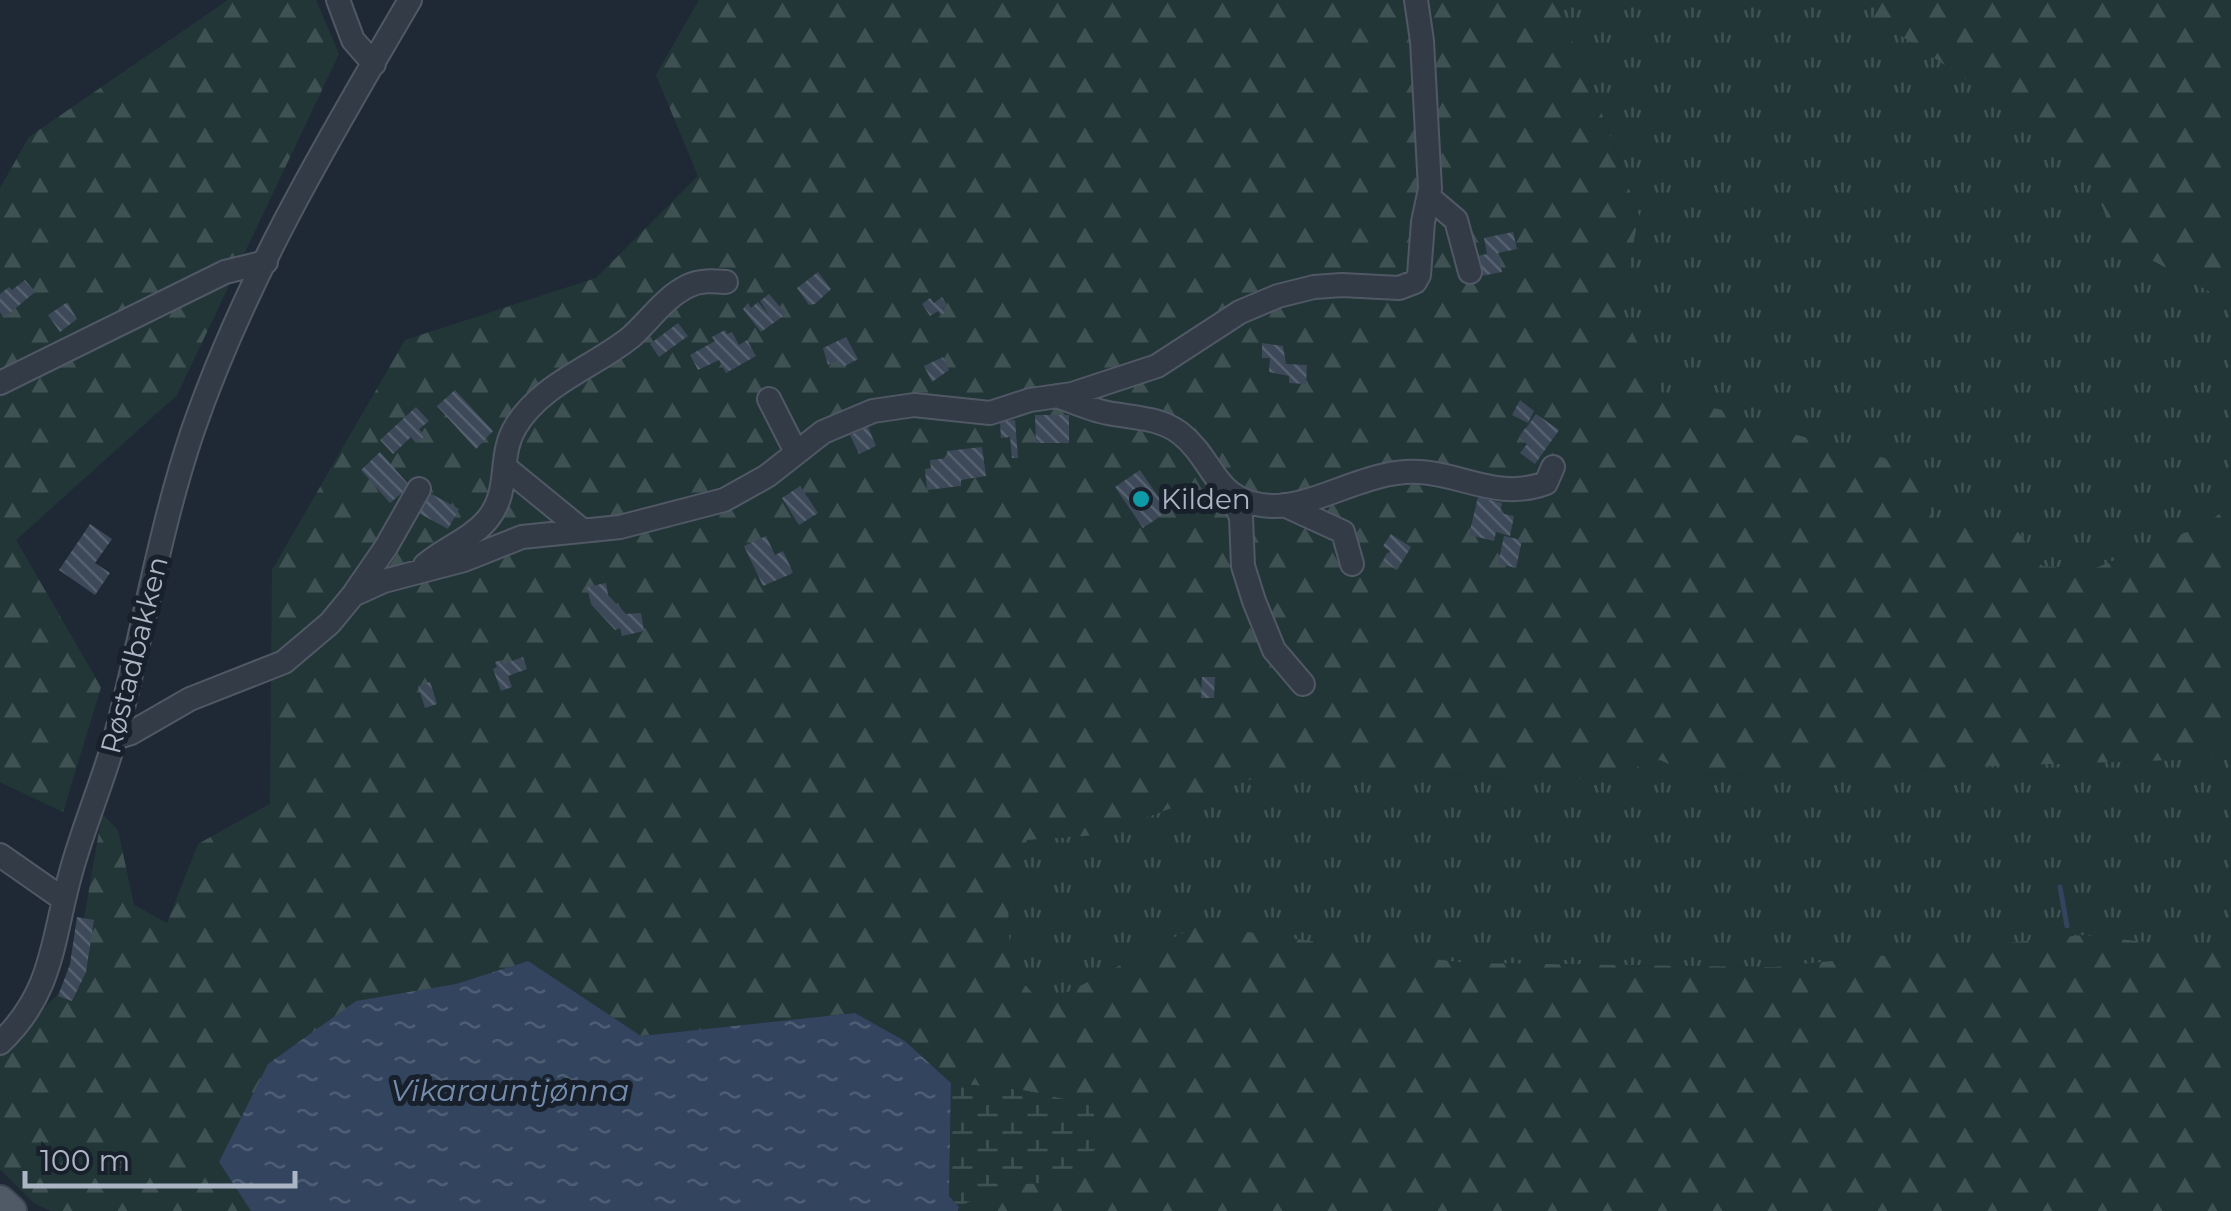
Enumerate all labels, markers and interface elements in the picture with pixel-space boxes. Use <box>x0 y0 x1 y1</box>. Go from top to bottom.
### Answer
place label: Kilden <box>1161 482 1251 516</box>
marker: Kilden <box>1130 488 1152 510</box>
street label: Røstadbakken <box>93 553 175 757</box>
water label: Vikarauntjønna <box>391 1072 629 1109</box>
scale bar <box>25 1126 295 1188</box>
text: 100 m <box>40 1142 130 1179</box>

